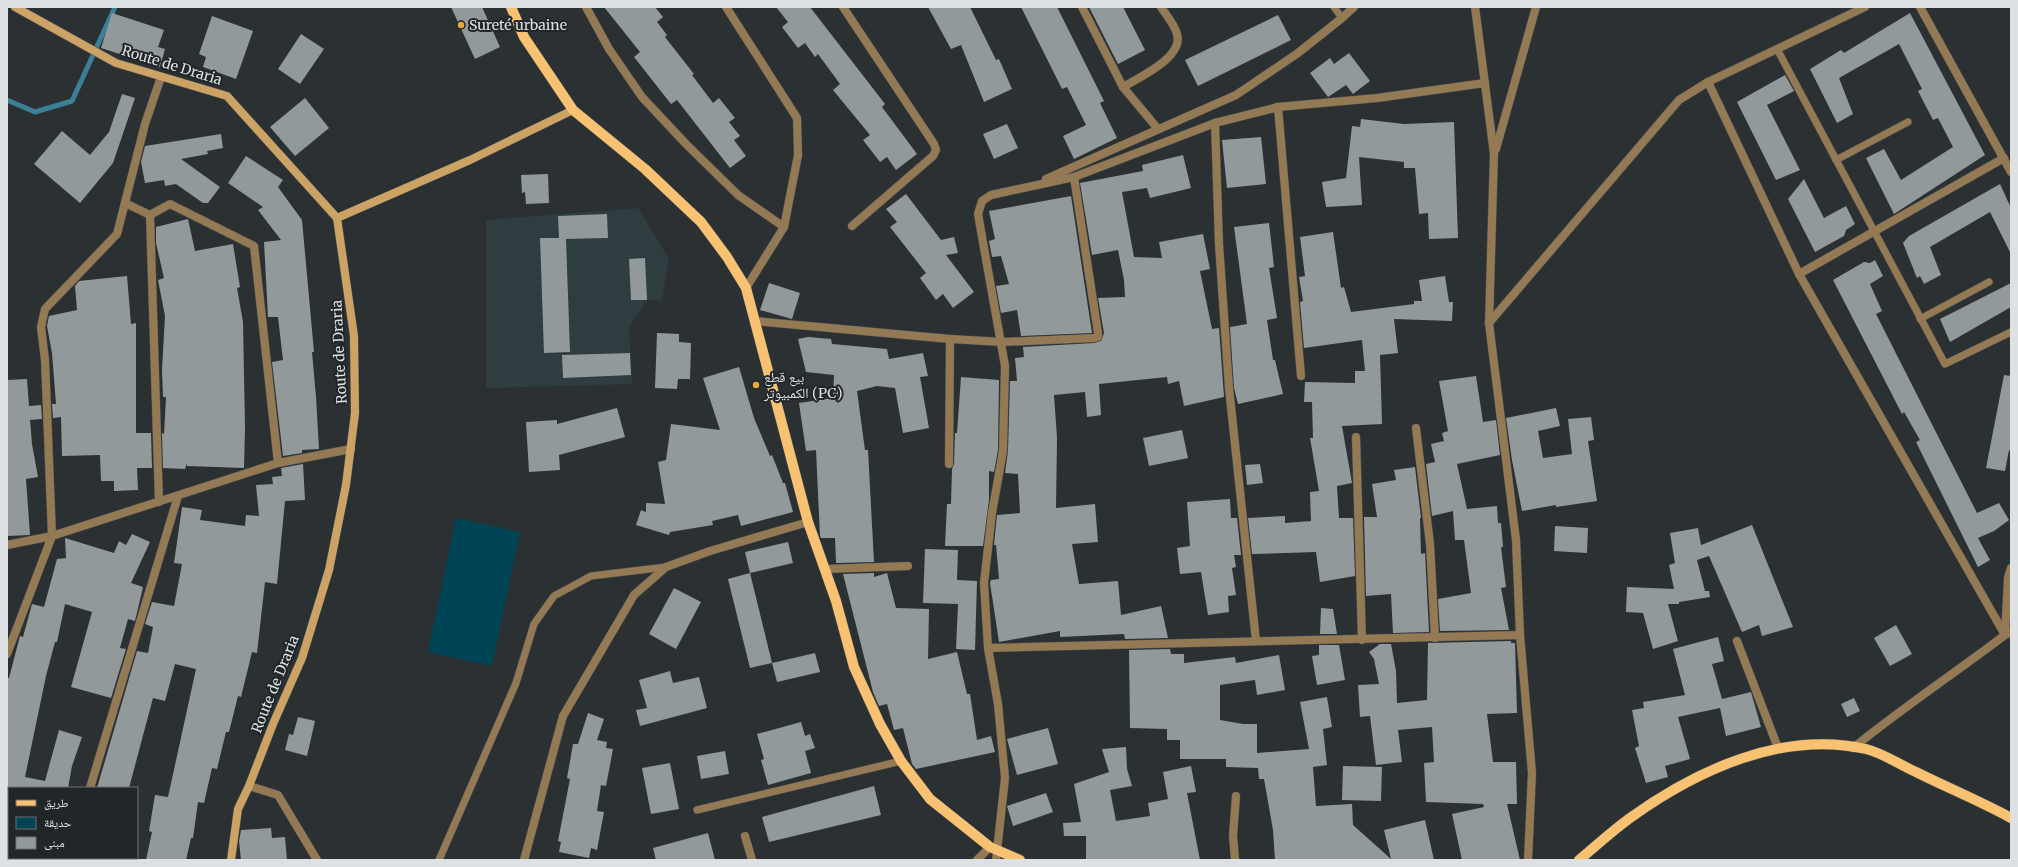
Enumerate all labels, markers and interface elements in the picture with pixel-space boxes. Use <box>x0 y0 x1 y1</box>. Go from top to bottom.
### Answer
place label: Sureté urbaine <box>469 16 567 34</box>
marker: Sureté urbaine <box>456 20 466 30</box>
street label: Route de Draria <box>120 41 225 89</box>
street label: Route de Draria <box>327 299 351 404</box>
place label: بيع قطع الكمبيوتر (PC) <box>763 368 842 402</box>
marker: بيع قطع الكمبيوتر (PC) <box>751 380 761 390</box>
street label: Route de Draria <box>247 632 303 736</box>
legend <box>8 787 138 859</box>
text: طريق <box>44 795 69 810</box>
text: حديقة <box>44 815 72 830</box>
text: مبنى <box>44 835 65 850</box>

